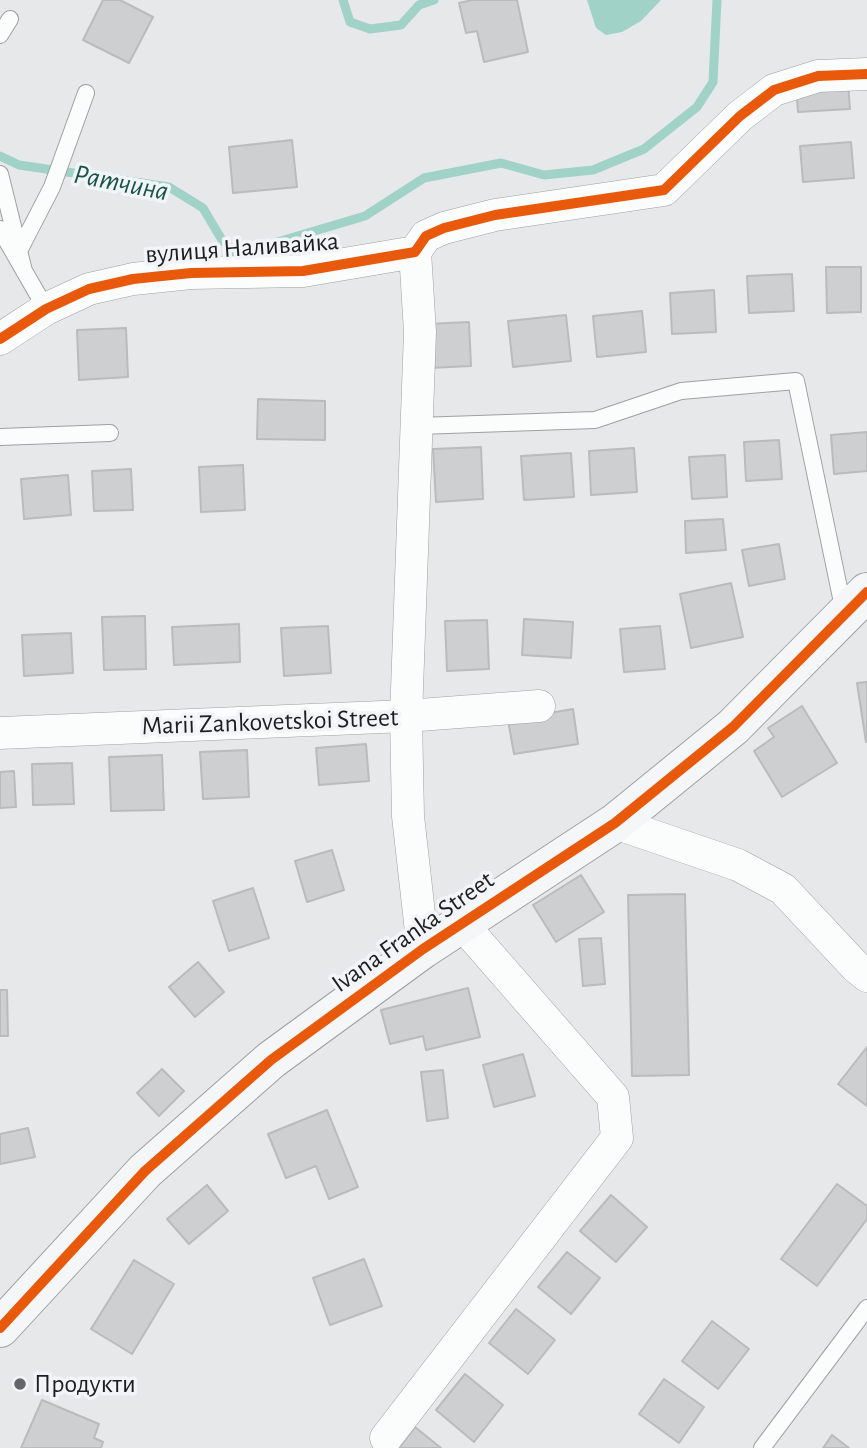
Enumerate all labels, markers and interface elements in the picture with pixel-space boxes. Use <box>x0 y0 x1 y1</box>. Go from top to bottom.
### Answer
water label: Ратчина <box>71 157 171 209</box>
street label: вулиця Наливайка <box>144 226 340 270</box>
street label: Marii Zankovetskoi Street <box>141 702 399 742</box>
street label: Ivana Franka Street <box>326 865 500 999</box>
place label: Продукти <box>34 1368 136 1400</box>
marker: Продукти <box>12 1376 28 1392</box>

